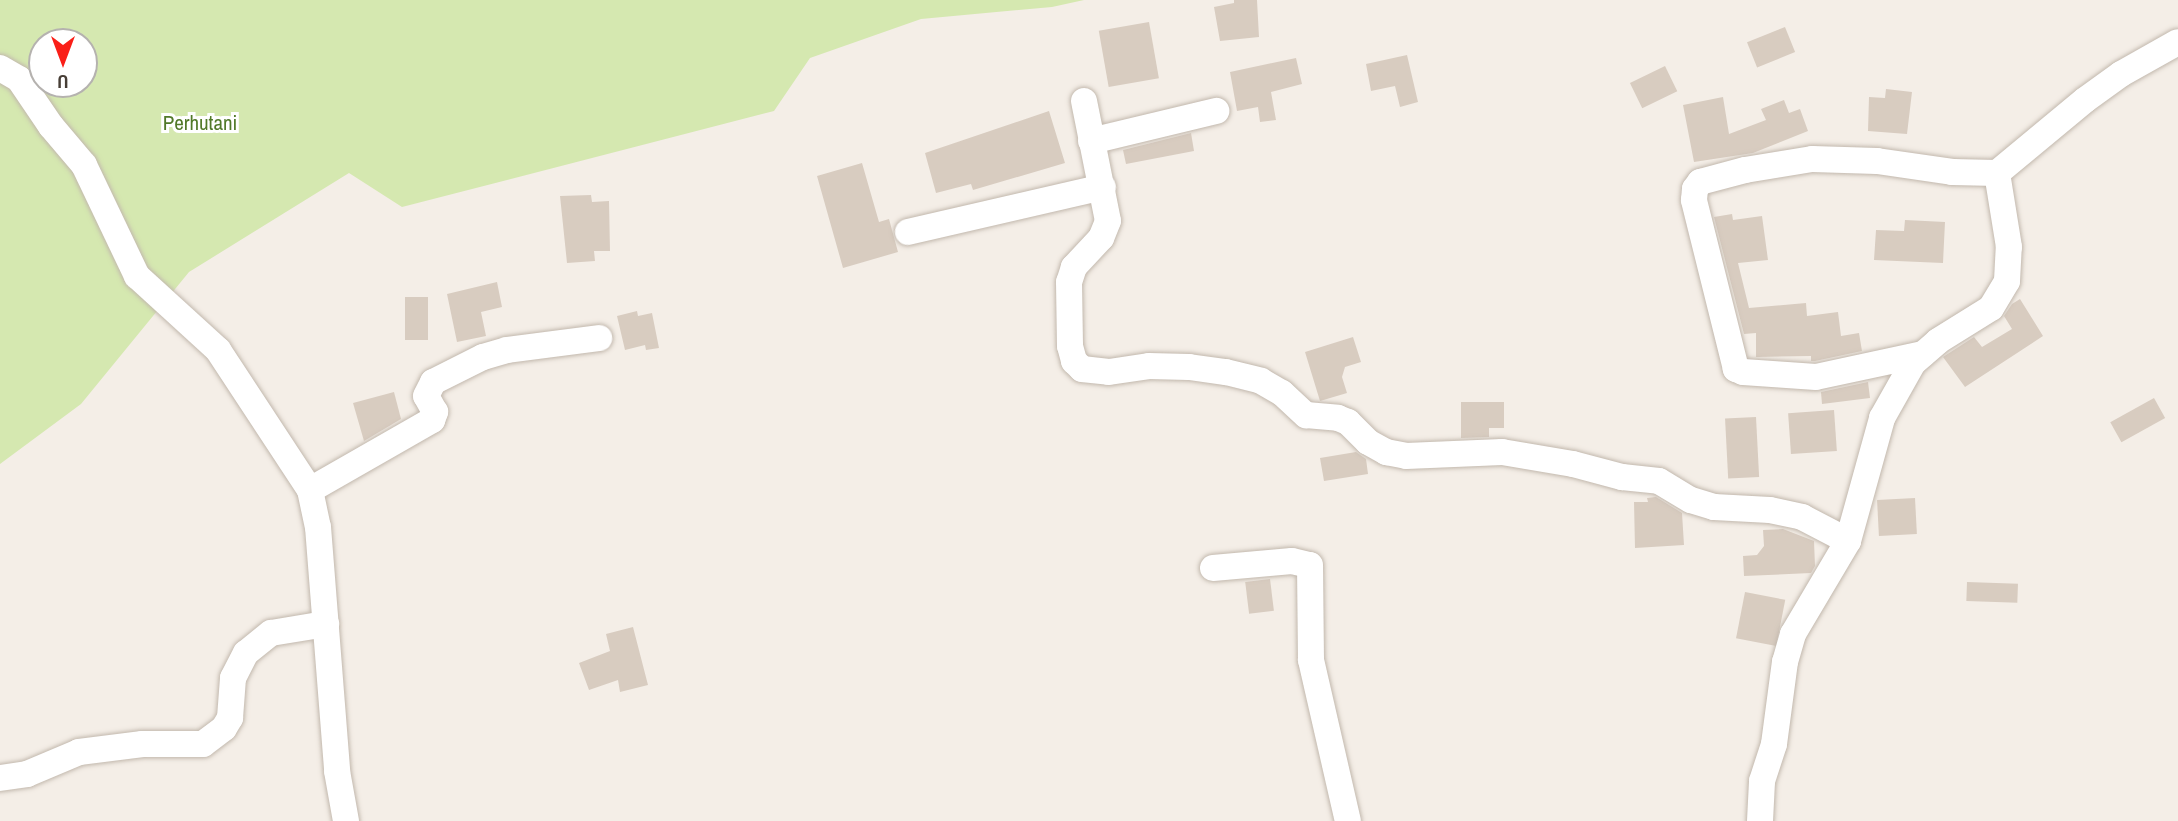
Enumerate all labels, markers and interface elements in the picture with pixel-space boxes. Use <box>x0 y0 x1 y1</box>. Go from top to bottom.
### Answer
north arrow <box>28 28 98 98</box>
text: U <box>57 69 69 95</box>
park label: Perhutani <box>163 110 237 136</box>

